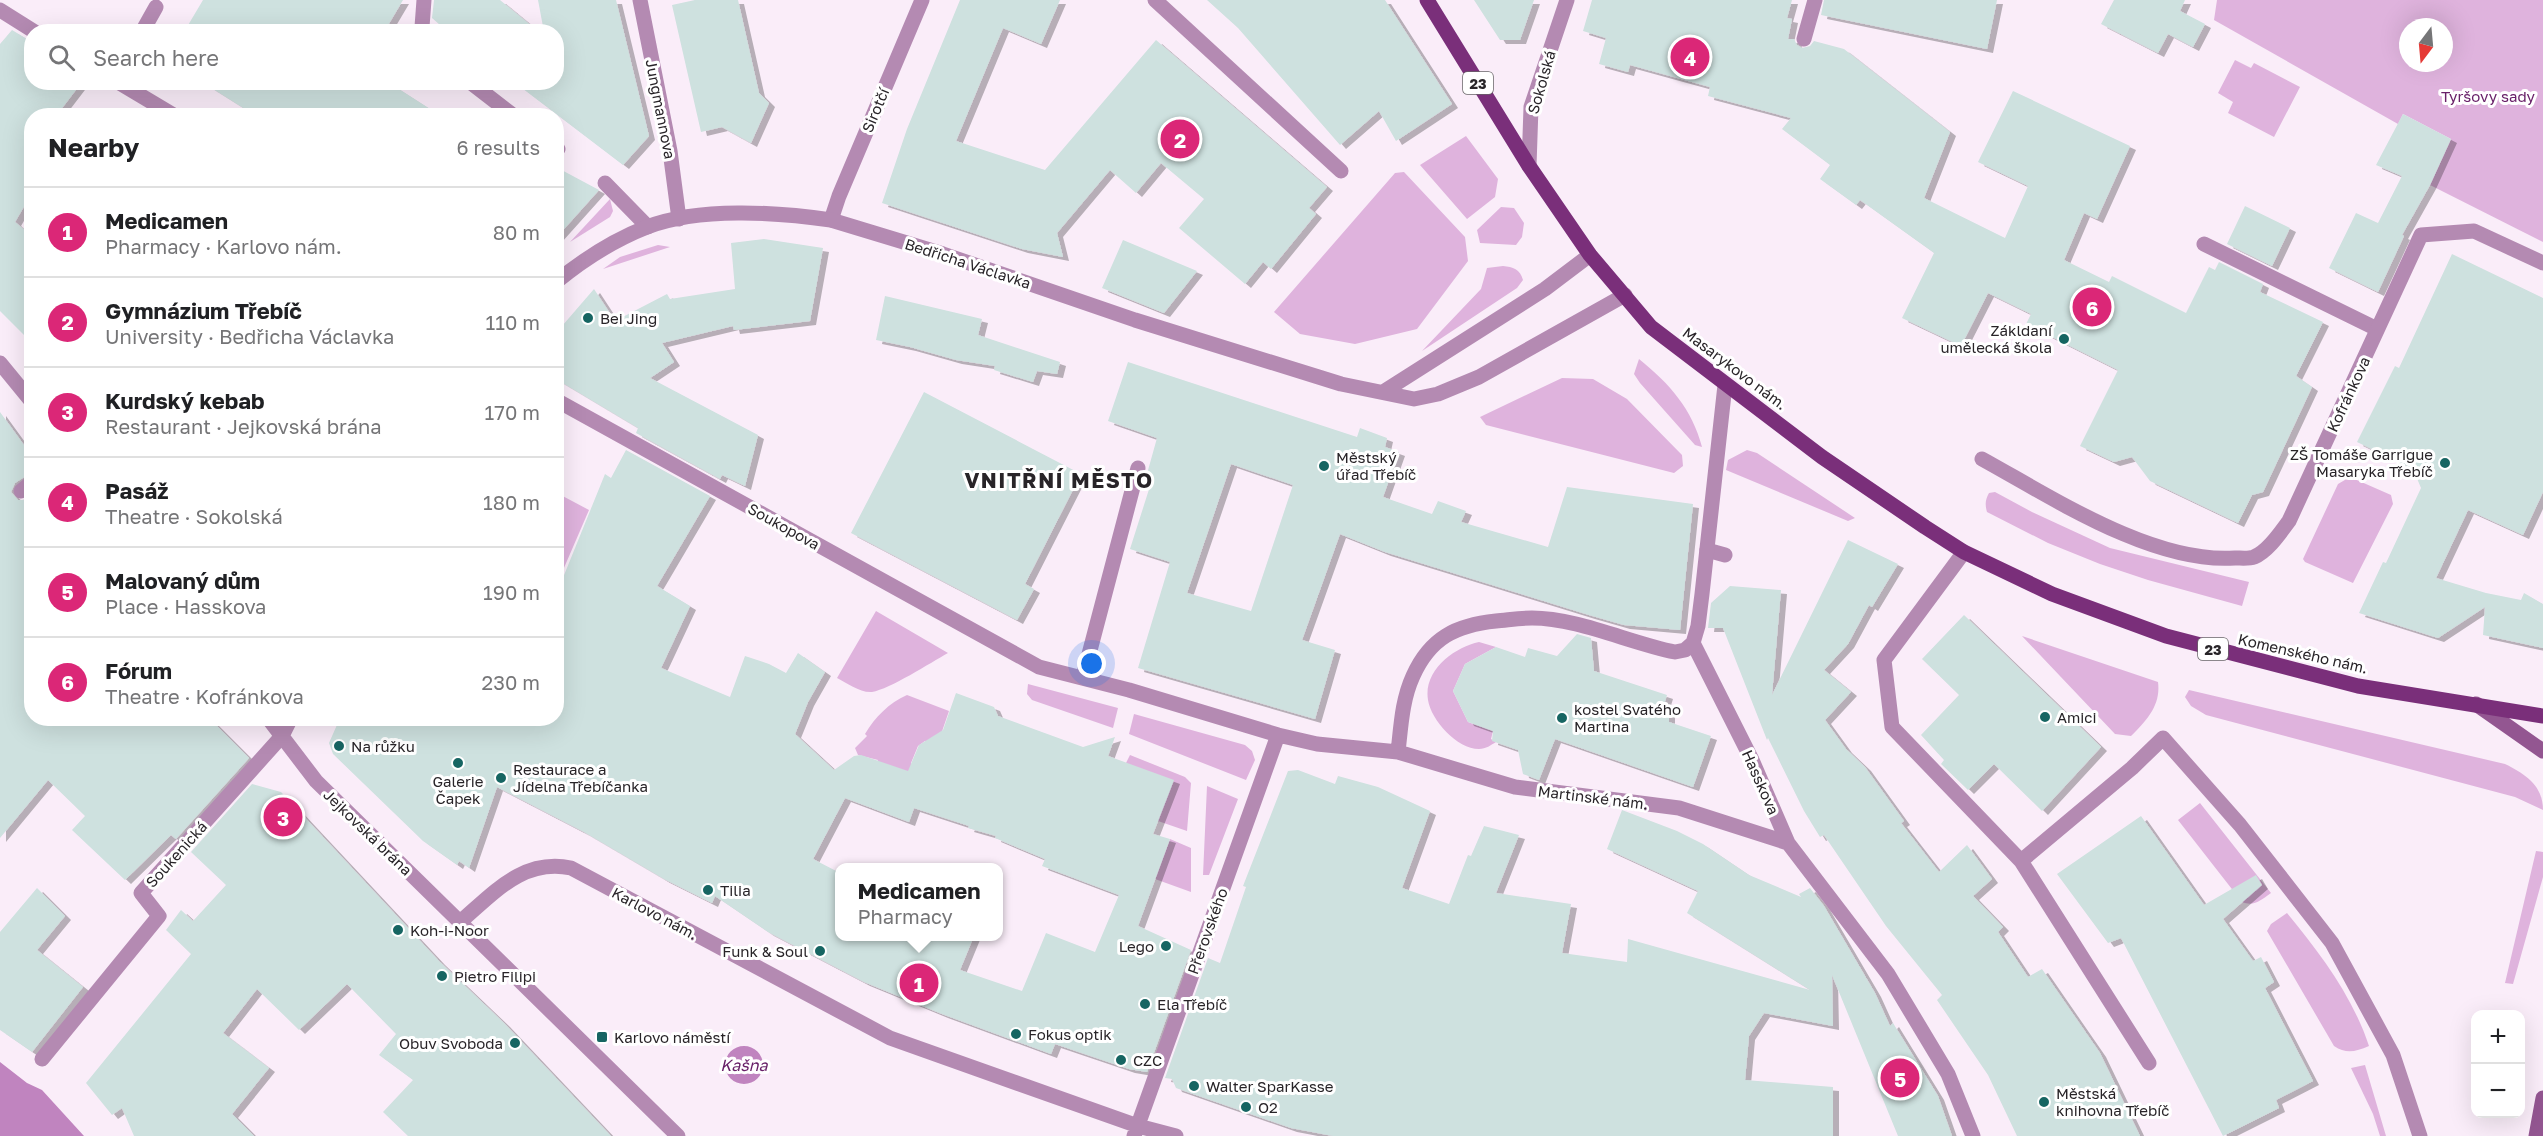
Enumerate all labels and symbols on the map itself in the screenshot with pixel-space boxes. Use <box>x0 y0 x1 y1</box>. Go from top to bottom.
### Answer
north arrow <box>2399 18 2453 72</box>
pin: 4 <box>1670 34 1710 80</box>
street label: Sokolská <box>1523 48 1559 116</box>
street label: Jungmannova <box>643 58 679 160</box>
road number: 23 <box>1463 72 1493 94</box>
street label: Sirotčí <box>858 84 893 135</box>
park label: Tyršovy sady <box>2441 87 2536 105</box>
pin: 2 <box>1160 116 1200 162</box>
street label: Bedřicha Václavka <box>903 234 1033 292</box>
pin: 6 <box>2072 284 2112 330</box>
place label: Bei Jing <box>600 309 657 327</box>
marker: Bei Jing <box>581 311 595 325</box>
place label: Zákldaní umělecká škola <box>1940 321 2053 356</box>
street label: Masarykovo nám. <box>1679 323 1791 413</box>
marker: Zákldaní umělecká škola <box>2057 332 2071 346</box>
street label: Kofránkova <box>2323 353 2373 435</box>
place label: ZŠ Tomáše Garrigue Masaryka Třebíč <box>2290 445 2433 480</box>
place label: Městský úřad Třebíč <box>1336 448 1416 483</box>
marker: ZŠ Tomáše Garrigue Masaryka Třebíč <box>2438 456 2452 470</box>
marker: Městský úřad Třebíč <box>1317 459 1331 473</box>
district label: VNITŘNÍ MĚSTO <box>964 467 1154 493</box>
street label: Soukopova <box>745 499 823 553</box>
street label: Komenského nám. <box>2236 629 2370 677</box>
road number: 23 <box>2198 638 2228 660</box>
your location <box>1077 649 1106 678</box>
place label: kostel Svatého Martina <box>1574 700 1681 735</box>
place label: Amici <box>2057 708 2097 726</box>
marker: Amici <box>2038 710 2052 724</box>
marker: kostel Svatého Martina <box>1555 711 1569 725</box>
place label: Na růžku <box>351 737 415 755</box>
marker: Na růžku <box>332 739 346 753</box>
street label: Hasskova <box>1739 747 1783 817</box>
marker: Galerie Čapek <box>451 756 465 770</box>
place label: Restaurace a Jídelna Třebíčanka <box>513 760 648 795</box>
marker: Restaurace a Jídelna Třebíčanka <box>494 771 508 785</box>
place label: Galerie Čapek <box>433 772 484 807</box>
street label: Martinské nám. <box>1537 781 1649 813</box>
street label: Jejkovská brána <box>320 785 416 879</box>
pin: 3 <box>264 794 302 840</box>
street label: Soukenická <box>142 817 210 891</box>
place label: Tilia <box>720 881 751 899</box>
street label: Karlovo nám. <box>609 883 701 943</box>
marker: Tilia <box>701 883 715 897</box>
street label: Přerovského <box>1183 886 1231 976</box>
place label: Koh-i-Noor <box>410 921 489 939</box>
marker: Koh-i-Noor <box>391 923 405 937</box>
place label: Lego <box>1119 937 1154 955</box>
marker: Lego <box>1159 939 1173 953</box>
place label: Funk & Soul <box>722 942 808 960</box>
marker: Funk & Soul <box>813 944 827 958</box>
pin: 1 <box>900 960 938 1006</box>
place label: Pietro Filipi <box>454 967 536 985</box>
marker: Pietro Filipi <box>435 969 449 983</box>
place label: Ela Třebíč <box>1157 995 1227 1013</box>
marker: Ela Třebíč <box>1138 997 1152 1011</box>
place label: Fokus optik <box>1028 1025 1112 1043</box>
marker: Fokus optik <box>1009 1027 1023 1041</box>
place label: Karlovo náměstí <box>614 1028 731 1046</box>
marker: Karlovo náměstí <box>595 1030 609 1044</box>
place label: Obuv Svoboda <box>399 1034 503 1052</box>
marker: Obuv Svoboda <box>508 1036 522 1050</box>
place label: CZC <box>1133 1051 1162 1069</box>
marker: CZC <box>1114 1053 1128 1067</box>
water label: Kašna <box>720 1055 769 1075</box>
pin: 5 <box>1880 1056 1920 1100</box>
place label: Walter SparKasse <box>1206 1077 1334 1095</box>
marker: Walter SparKasse <box>1187 1079 1201 1093</box>
place label: Městská knihovna Třebíč <box>2056 1084 2169 1119</box>
marker: Městská knihovna Třebíč <box>2037 1095 2051 1109</box>
place label: O2 <box>1258 1098 1278 1116</box>
marker: O2 <box>1239 1100 1253 1114</box>

